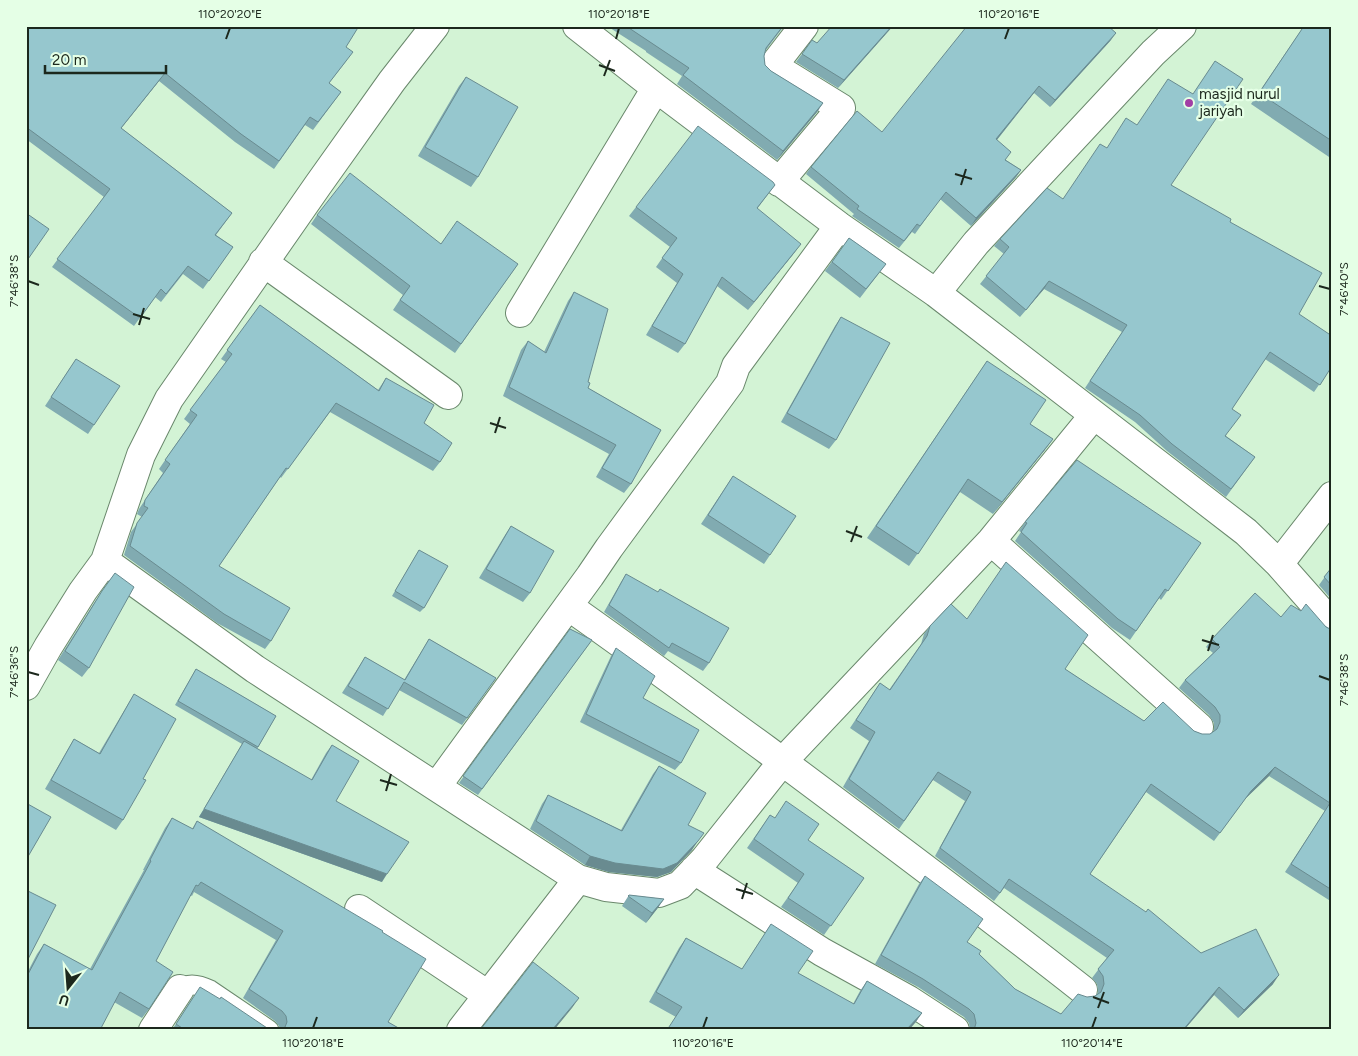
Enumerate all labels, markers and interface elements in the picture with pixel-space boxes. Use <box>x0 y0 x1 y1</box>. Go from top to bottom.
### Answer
text: 110°20'20"E <box>198 7 262 21</box>
text: 110°20'18"E <box>588 7 650 21</box>
text: 110°20'16"E <box>978 7 1040 21</box>
scale bar <box>45 42 166 74</box>
text: 20 m <box>52 51 86 69</box>
place label: masjid nurul jariyah <box>1198 85 1280 120</box>
marker: masjid nurul jariyah <box>1183 97 1195 109</box>
text: 7°46'38"S <box>7 255 21 307</box>
text: 7°46'40"S <box>1337 262 1351 316</box>
text: 7°46'36"S <box>7 646 21 698</box>
text: 7°46'38"S <box>1337 654 1351 706</box>
north arrow <box>42 964 92 1014</box>
text: U <box>57 990 72 1010</box>
text: 110°20'18"E <box>282 1036 344 1050</box>
text: 110°20'16"E <box>672 1036 734 1050</box>
text: 110°20'14"E <box>1061 1036 1123 1050</box>

